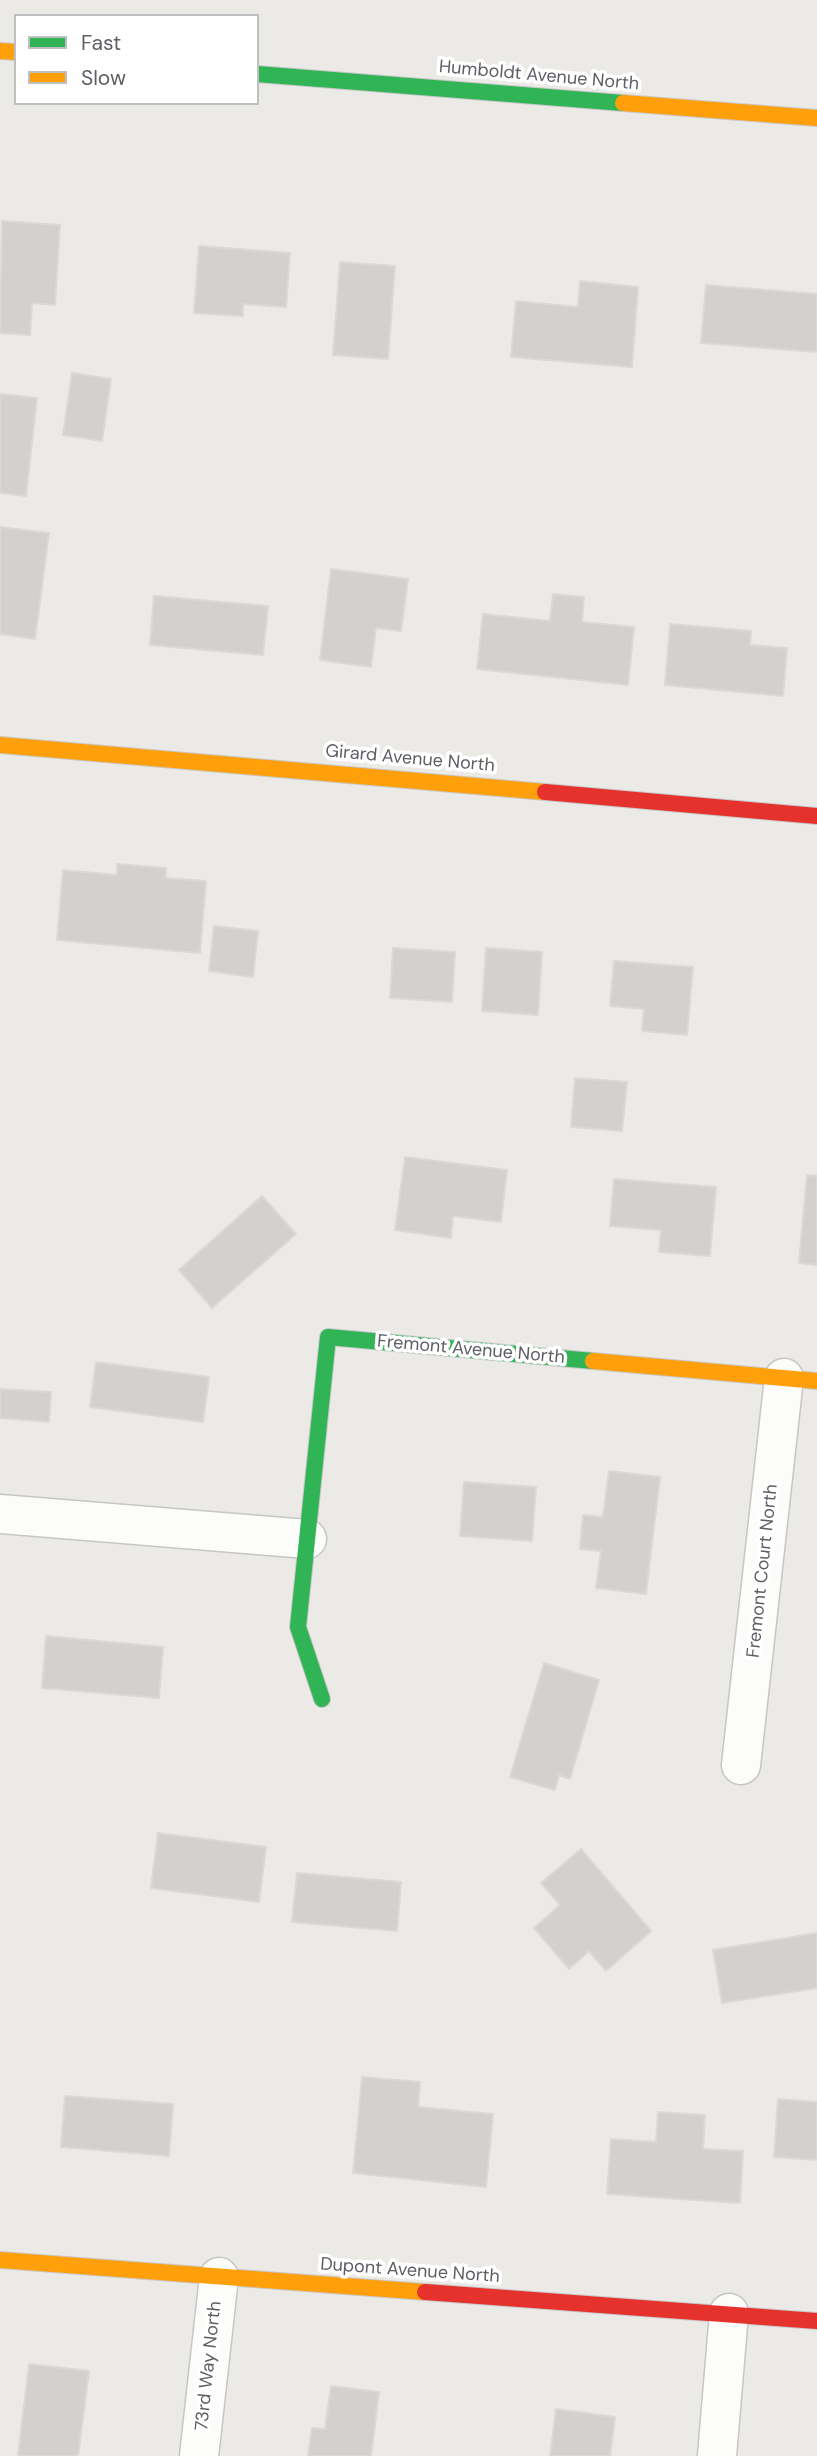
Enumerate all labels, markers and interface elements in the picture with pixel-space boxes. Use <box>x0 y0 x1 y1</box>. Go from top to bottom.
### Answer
legend <box>14 14 259 105</box>
text: Fast <box>81 29 121 57</box>
street label: Humboldt Avenue North <box>438 56 640 96</box>
text: Slow <box>81 64 126 92</box>
street label: Girard Avenue North <box>324 741 496 777</box>
street label: Fremont Avenue North <box>376 1331 566 1369</box>
street label: Fremont Court North <box>743 1483 783 1659</box>
street label: Dupont Avenue North <box>319 2254 501 2288</box>
street label: 73rd Way North <box>191 2300 227 2432</box>

